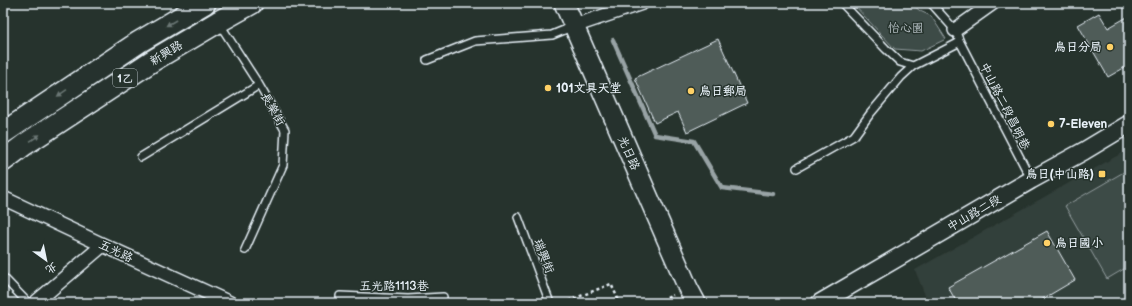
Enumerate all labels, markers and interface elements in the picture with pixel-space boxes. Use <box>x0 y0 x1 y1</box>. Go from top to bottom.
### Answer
one-way arrow <box>165 19 177 26</box>
park label: 怡心園 <box>888 21 924 36</box>
street label: 新興路 <box>147 38 186 69</box>
place label: 烏日分局 <box>1054 40 1102 55</box>
marker: 烏日分局 <box>1105 42 1115 52</box>
street label: 中山路二段昌明巷 <box>976 60 1033 152</box>
road number: 1乙 <box>113 69 137 87</box>
place label: 101文具天堂 <box>556 81 622 96</box>
marker: 101文具天堂 <box>543 83 553 93</box>
place label: 烏日郵局 <box>699 84 747 99</box>
marker: 烏日郵局 <box>686 86 696 96</box>
one-way arrow <box>57 89 67 97</box>
street label: 長樂街 <box>257 90 288 129</box>
place label: 7-Eleven <box>1059 117 1108 132</box>
marker: 7-Eleven <box>1046 119 1056 129</box>
street label: 光日路 <box>614 134 643 173</box>
one-way arrow <box>29 135 40 142</box>
place label: 烏日(中山路) <box>1026 167 1094 182</box>
marker: 烏日(中山路) <box>1097 169 1107 179</box>
street label: 中山路二段 <box>945 192 1004 235</box>
place label: 烏日國小 <box>1055 236 1103 251</box>
street label: 五光路 <box>96 237 135 266</box>
street label: 瑞興街 <box>530 237 557 276</box>
marker: 烏日國小 <box>1042 238 1052 248</box>
north arrow <box>26 240 66 280</box>
text: 北 <box>43 260 59 276</box>
street label: 五光路1113巷 <box>359 279 429 294</box>

